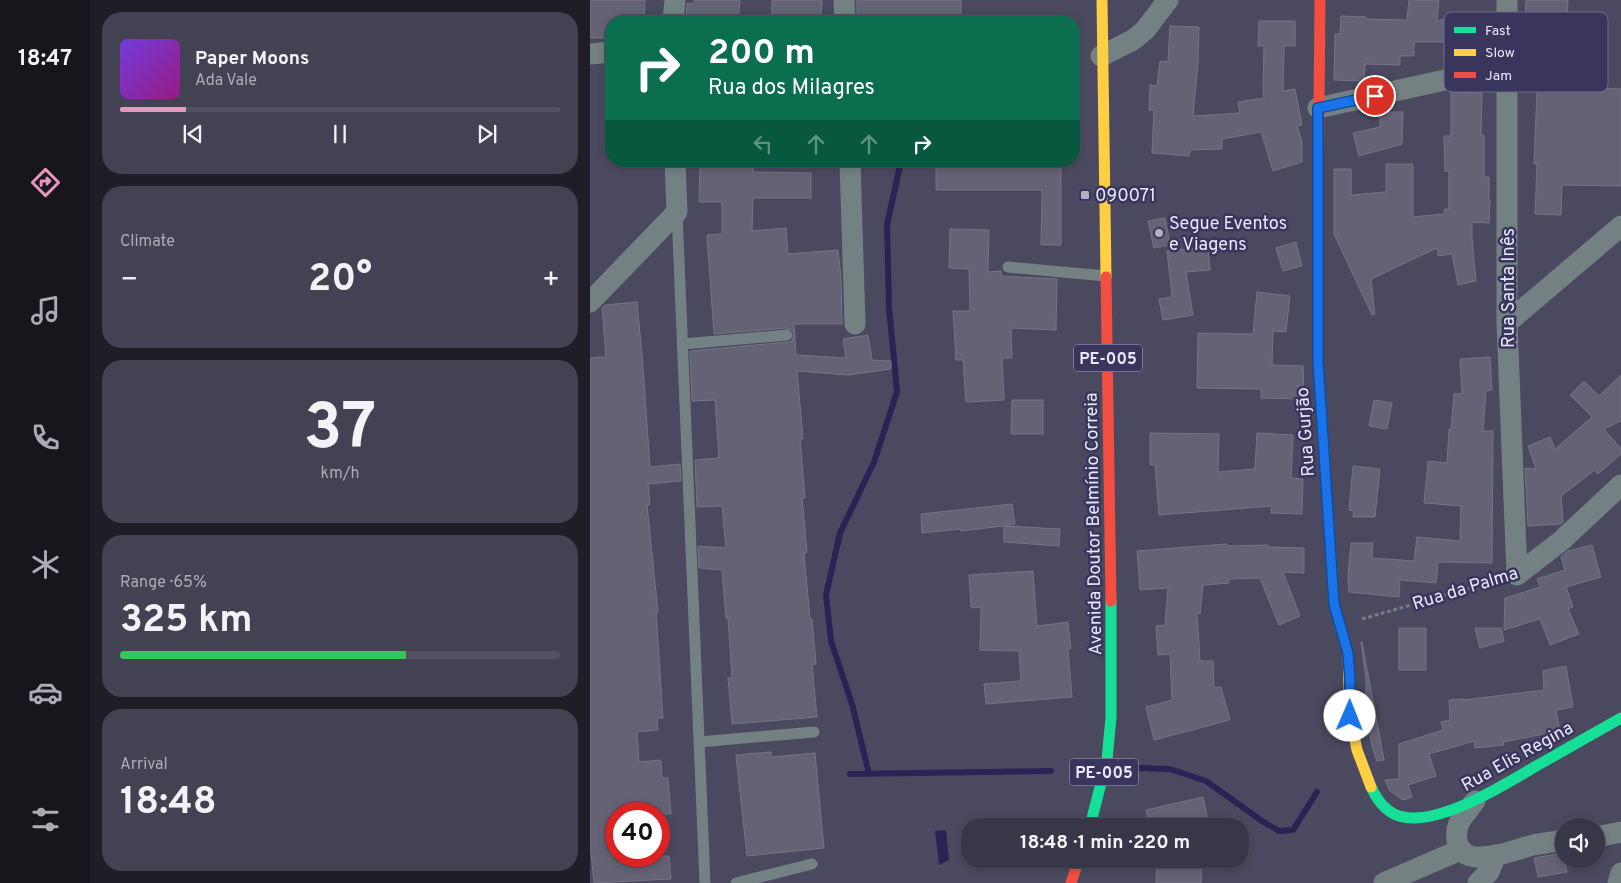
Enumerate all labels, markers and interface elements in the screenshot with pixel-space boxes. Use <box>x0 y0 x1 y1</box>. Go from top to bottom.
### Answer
legend <box>1444 12 1608 92</box>
text: Fast <box>1485 23 1511 40</box>
text: 200 m <box>708 32 815 76</box>
icon: right <box>625 35 690 100</box>
text: Slow <box>1485 45 1515 62</box>
text: 18:47 <box>18 46 72 73</box>
text: Paper Moons <box>195 47 309 71</box>
text: Jam <box>1485 68 1512 85</box>
text: Ada Vale <box>195 71 257 91</box>
text: Rua dos Milagres <box>708 75 875 102</box>
pin <box>1354 75 1396 117</box>
icon: arrive <box>1361 82 1389 110</box>
icon: previous <box>179 120 207 148</box>
icon: pause <box>326 120 354 148</box>
icon: next <box>473 120 501 148</box>
icon: left <box>749 130 777 158</box>
icon: ahead <box>802 130 830 158</box>
icon: ahead <box>855 130 883 158</box>
icon: right <box>908 130 936 158</box>
icon: directions <box>28 165 63 200</box>
place label: 090071 <box>1095 185 1156 208</box>
marker: 090071 <box>1079 189 1091 201</box>
place label: Segue Eventos e Viagens <box>1169 213 1287 257</box>
marker: Segue Eventos e Viagens <box>1153 227 1165 239</box>
street label: Rua Santa Inês <box>1498 228 1521 348</box>
text: Climate <box>120 232 175 252</box>
text: 20° <box>308 256 372 305</box>
text: − <box>120 263 138 299</box>
text: + <box>542 263 560 299</box>
icon: music <box>28 293 63 328</box>
road number: PE-005 <box>1074 344 1142 372</box>
street label: Rua Gurjão <box>1292 387 1321 477</box>
text: 37 <box>304 390 376 472</box>
street label: Avenida Doutor Belmínio Correia <box>1081 392 1108 656</box>
icon: phone <box>28 420 63 455</box>
text: km/h <box>321 464 359 484</box>
icon: climate <box>28 547 63 582</box>
street label: Rua da Palma <box>1410 562 1521 616</box>
text: Range · 65% <box>120 573 207 593</box>
text: 325 km <box>120 597 253 646</box>
icon: car <box>28 675 63 710</box>
position arrow <box>1323 689 1375 741</box>
street label: Rua Elis Regina <box>1458 717 1578 798</box>
text: Arrival <box>120 755 168 775</box>
road number: PE-005 <box>1070 759 1138 786</box>
text: 18:48 <box>120 779 217 828</box>
icon: filters <box>28 802 63 837</box>
speed limit sign: 40 <box>605 802 670 867</box>
map controls <box>1555 818 1605 868</box>
button: sound <box>1555 818 1605 868</box>
text: 18:48 · 1 min · 220 m <box>1020 831 1190 855</box>

